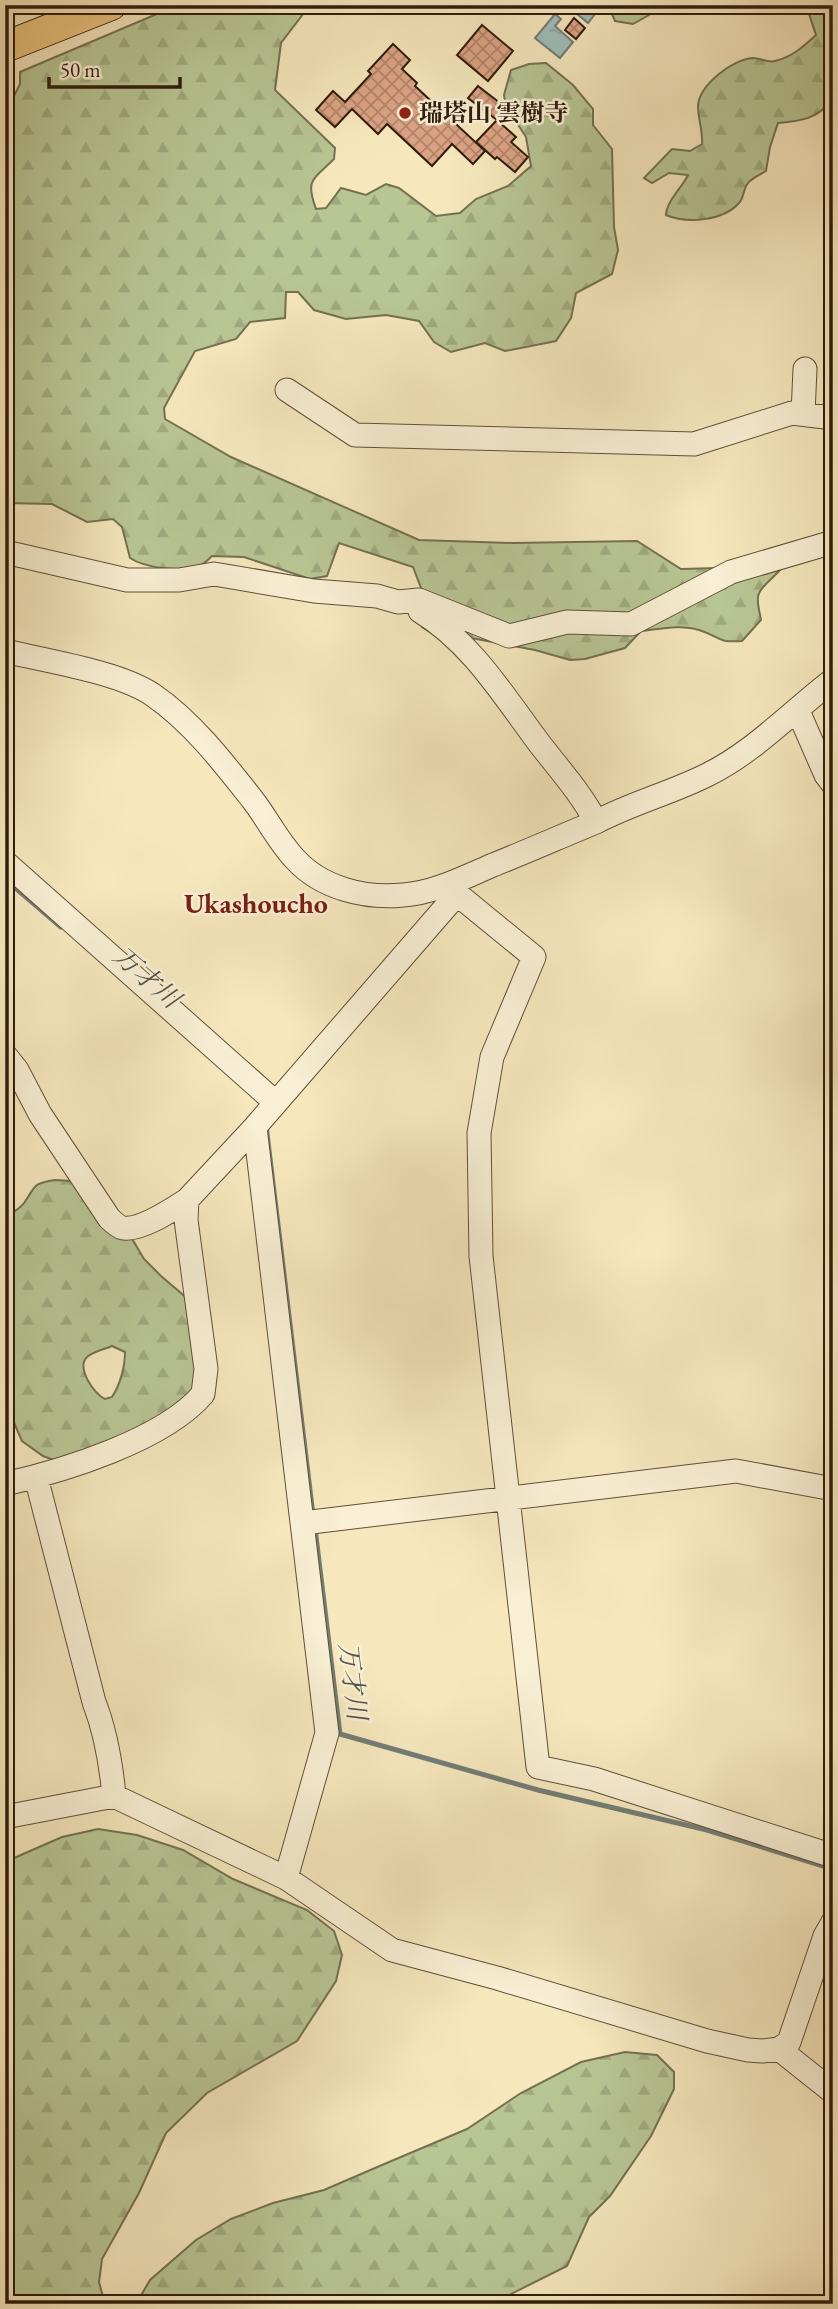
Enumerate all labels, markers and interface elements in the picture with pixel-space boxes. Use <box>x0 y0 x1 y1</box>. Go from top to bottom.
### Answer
scale bar <box>49 46 180 90</box>
text: 50 m <box>60 56 101 83</box>
place label: 瑞塔山 雲樹寺 <box>419 97 569 128</box>
marker: 瑞塔山 雲樹寺 <box>397 105 413 121</box>
district label: Ukashoucho <box>184 885 328 921</box>
water label: 万才川 <box>106 939 190 1017</box>
water label: 万才川 <box>331 1640 375 1725</box>

